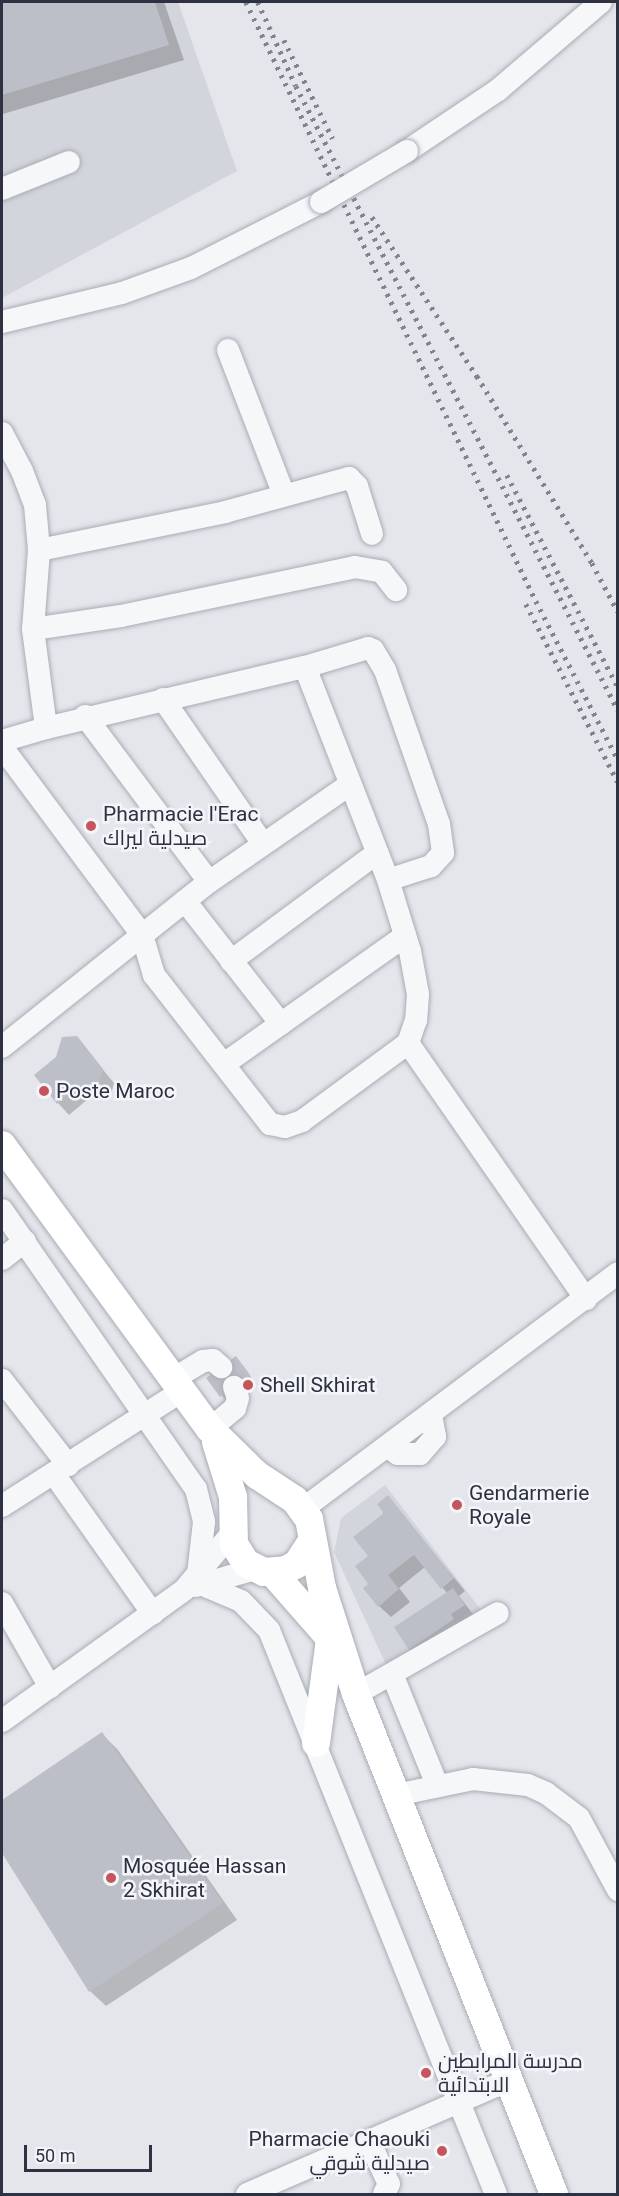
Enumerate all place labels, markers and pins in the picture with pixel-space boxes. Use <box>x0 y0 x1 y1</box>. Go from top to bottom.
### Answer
place label: Pharmacie l'Erac صيدلية ليراك <box>103 801 258 851</box>
marker: Pharmacie l'Erac صيدلية ليراك <box>84 819 98 833</box>
place label: Poste Maroc <box>56 1078 175 1104</box>
marker: Poste Maroc <box>37 1084 51 1098</box>
place label: Shell Skhirat <box>260 1372 375 1398</box>
marker: Shell Skhirat <box>241 1378 255 1392</box>
place label: Gendarmerie Royale <box>469 1480 589 1530</box>
marker: Gendarmerie Royale <box>450 1498 464 1512</box>
place label: Mosquée Hassan 2 Skhirat <box>123 1853 286 1903</box>
marker: Mosquée Hassan 2 Skhirat <box>104 1871 118 1885</box>
place label: مدرسة المرابطين الابتدائية <box>438 2048 583 2098</box>
marker: مدرسة المرابطين الابتدائية <box>419 2066 433 2080</box>
place label: Pharmacie Chaouki صيدلية شوقي <box>248 2126 430 2176</box>
marker: Pharmacie Chaouki صيدلية شوقي <box>435 2144 449 2158</box>

